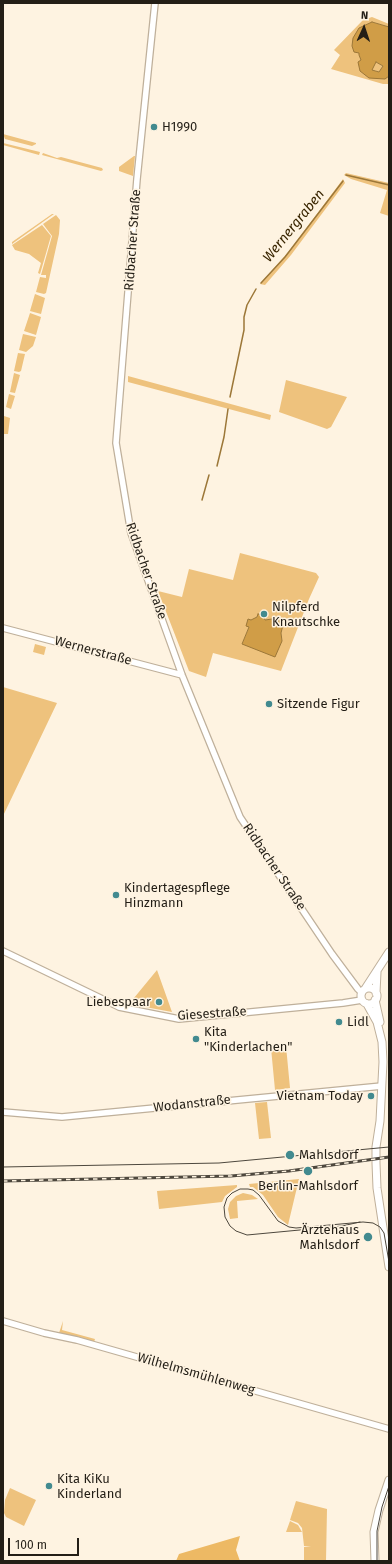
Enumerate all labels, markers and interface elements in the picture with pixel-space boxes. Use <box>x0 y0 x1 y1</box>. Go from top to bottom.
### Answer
north arrow <box>344 8 384 48</box>
text: N <box>361 9 369 22</box>
place label: H1990 <box>162 119 197 135</box>
marker: H1990 <box>149 122 159 132</box>
water label: Wernergraben <box>260 186 328 266</box>
street label: Ridbacher Straße <box>122 189 144 291</box>
street label: Ridbacher Straße <box>122 520 170 622</box>
place label: Nilpferd Knautschke <box>272 599 340 630</box>
marker: Nilpferd Knautschke <box>259 609 269 619</box>
street label: Wernerstraße <box>53 633 133 669</box>
place label: Sitzende Figur <box>277 696 360 712</box>
marker: Sitzende Figur <box>264 699 274 709</box>
street label: Ridbacher Straße <box>239 821 309 913</box>
place label: Kindertagespflege Hinzmann <box>124 880 230 911</box>
marker: Kindertagespflege Hinzmann <box>111 890 121 900</box>
place label: Liebespaar <box>86 994 151 1010</box>
marker: Liebespaar <box>154 997 164 1007</box>
street label: Giesestraße <box>177 1004 247 1024</box>
place label: Lidl <box>347 1014 369 1030</box>
marker: Lidl <box>334 1017 344 1027</box>
place label: Kita "Kinderlachen" <box>204 1024 292 1055</box>
marker: Kita "Kinderlachen" <box>191 1034 201 1044</box>
place label: Vietnam Today <box>276 1088 363 1104</box>
marker: Vietnam Today <box>366 1091 376 1101</box>
street label: Wodanstraße <box>152 1092 232 1116</box>
place label: Mahlsdorf <box>299 1147 358 1163</box>
marker: Mahlsdorf <box>284 1149 296 1161</box>
marker: Berlin-Mahlsdorf <box>302 1165 314 1177</box>
place label: Berlin-Mahlsdorf <box>258 1178 358 1194</box>
place label: Ärztehaus Mahlsdorf <box>300 1222 359 1253</box>
marker: Ärztehaus Mahlsdorf <box>362 1231 374 1243</box>
street label: Wilhelmsmühlenweg <box>135 1350 257 1398</box>
place label: Kita KiKu Kinderland <box>57 1471 122 1502</box>
marker: Kita KiKu Kinderland <box>44 1481 54 1491</box>
scale bar <box>10 1530 81 1556</box>
text: 100 m <box>15 1538 47 1552</box>

